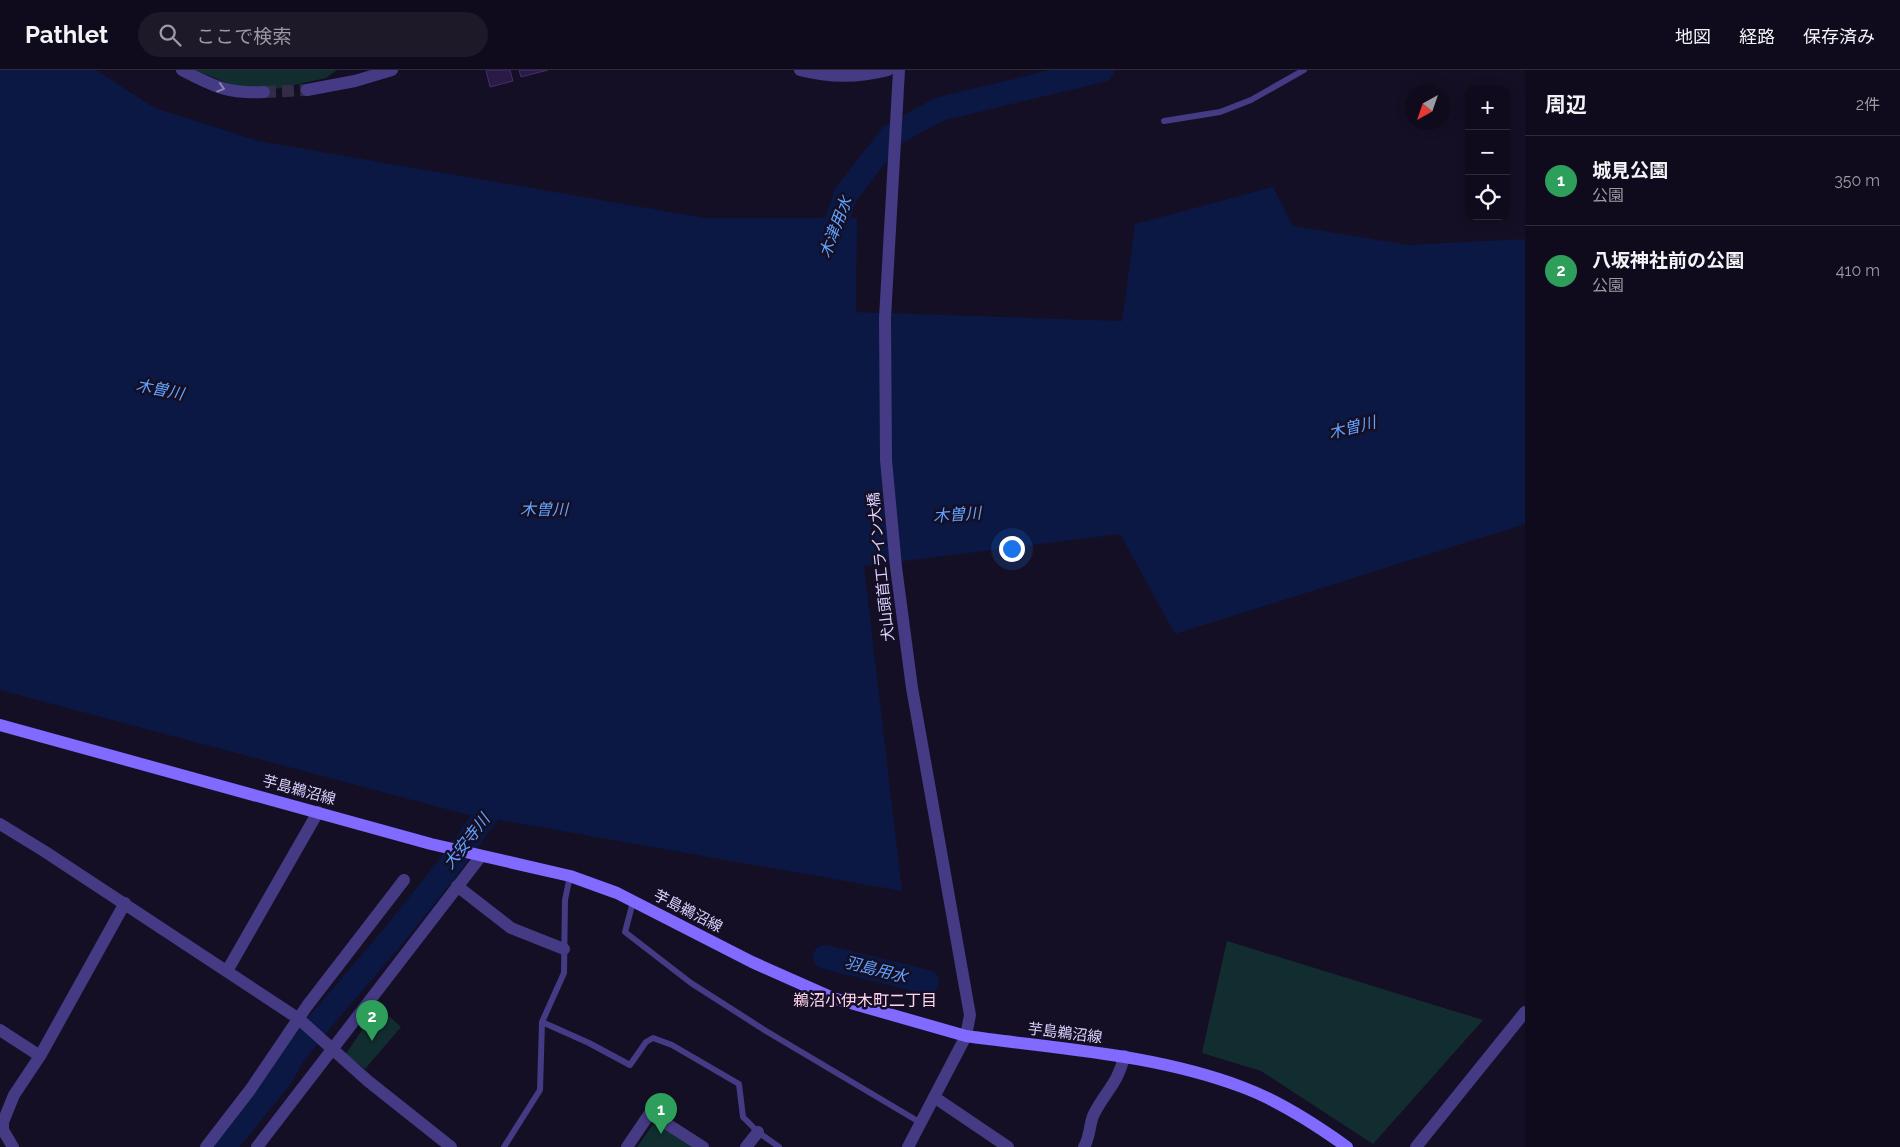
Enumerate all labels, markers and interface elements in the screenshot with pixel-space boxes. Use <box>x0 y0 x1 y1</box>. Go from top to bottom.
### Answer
search box <box>138 12 488 57</box>
text: Pathlet <box>25 20 108 49</box>
icon: search <box>156 21 184 49</box>
text: ここで検索 <box>196 25 291 47</box>
text: 地図 <box>1675 26 1711 47</box>
text: 経路 <box>1739 26 1775 47</box>
text: 保存済み <box>1803 26 1875 47</box>
one-way arrow <box>217 83 225 93</box>
north arrow <box>1405 85 1450 130</box>
map controls <box>1465 85 1510 220</box>
button: + <box>1465 85 1510 130</box>
text: 周辺 <box>1545 92 1587 117</box>
text: 2件 <box>1856 95 1880 114</box>
button: − <box>1465 130 1510 175</box>
text: 城見公園 <box>1592 159 1668 181</box>
text: 1 <box>1557 171 1565 190</box>
text: 350 m <box>1834 171 1880 190</box>
button: locate <box>1465 175 1510 220</box>
text: 公園 <box>1592 186 1624 205</box>
water label: 木津用水 <box>815 192 857 260</box>
text: 八坂神社前の公園 <box>1592 249 1744 271</box>
text: 2 <box>1556 261 1566 280</box>
text: 410 m <box>1836 261 1880 280</box>
text: 公園 <box>1592 276 1624 295</box>
water label: 木曽川 <box>135 376 187 404</box>
water label: 木曽川 <box>1327 412 1380 443</box>
street label: 犬山頭首工ライン大橋 <box>864 491 898 643</box>
water label: 木曽川 <box>520 500 570 519</box>
water label: 木曽川 <box>932 503 984 526</box>
your location <box>999 536 1025 562</box>
street label: 芋島鵜沼線 <box>260 772 338 808</box>
water label: 大安寺川 <box>439 809 495 872</box>
street label: 芋島鵜沼線 <box>650 886 726 936</box>
water label: 羽島用水 <box>843 953 911 987</box>
district label: 鵜沼小伊木町二丁目 <box>793 991 937 1010</box>
pin: 2 <box>356 1000 388 1041</box>
street label: 芋島鵜沼線 <box>1027 1019 1103 1047</box>
pin: 1 <box>645 1093 677 1134</box>

